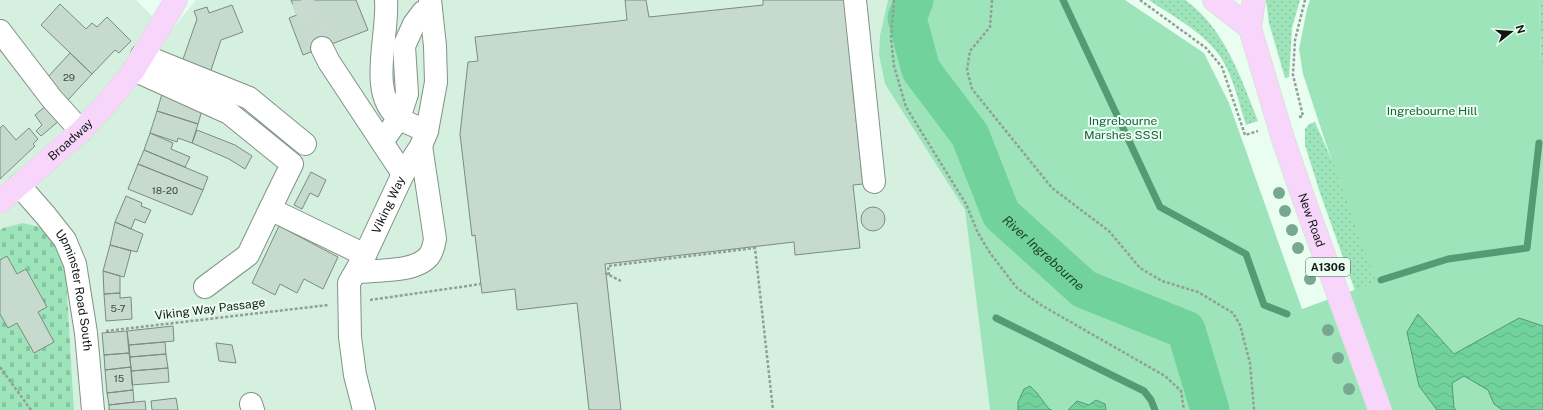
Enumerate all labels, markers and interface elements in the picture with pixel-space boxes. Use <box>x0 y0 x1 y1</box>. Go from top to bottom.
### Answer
north arrow <box>1491 12 1531 52</box>
text: N <box>1514 23 1528 35</box>
house number: 29 <box>63 71 75 83</box>
park label: Ingrebourne Hill <box>1387 104 1478 118</box>
park label: Ingrebourne Marshes SSSI <box>1084 114 1162 142</box>
street label: Broadway <box>45 116 96 164</box>
street label: Viking Way <box>369 173 408 236</box>
house number: 18-20 <box>152 184 178 196</box>
street label: New Road <box>1295 191 1328 249</box>
water label: River Ingrebourne <box>999 212 1087 294</box>
street label: Upminster Road South <box>52 227 95 352</box>
road number: A1306 <box>1306 258 1350 276</box>
street label: Viking Way Passage <box>154 295 266 323</box>
house number: 5-7 <box>110 302 126 314</box>
house number: 15 <box>114 372 124 384</box>

